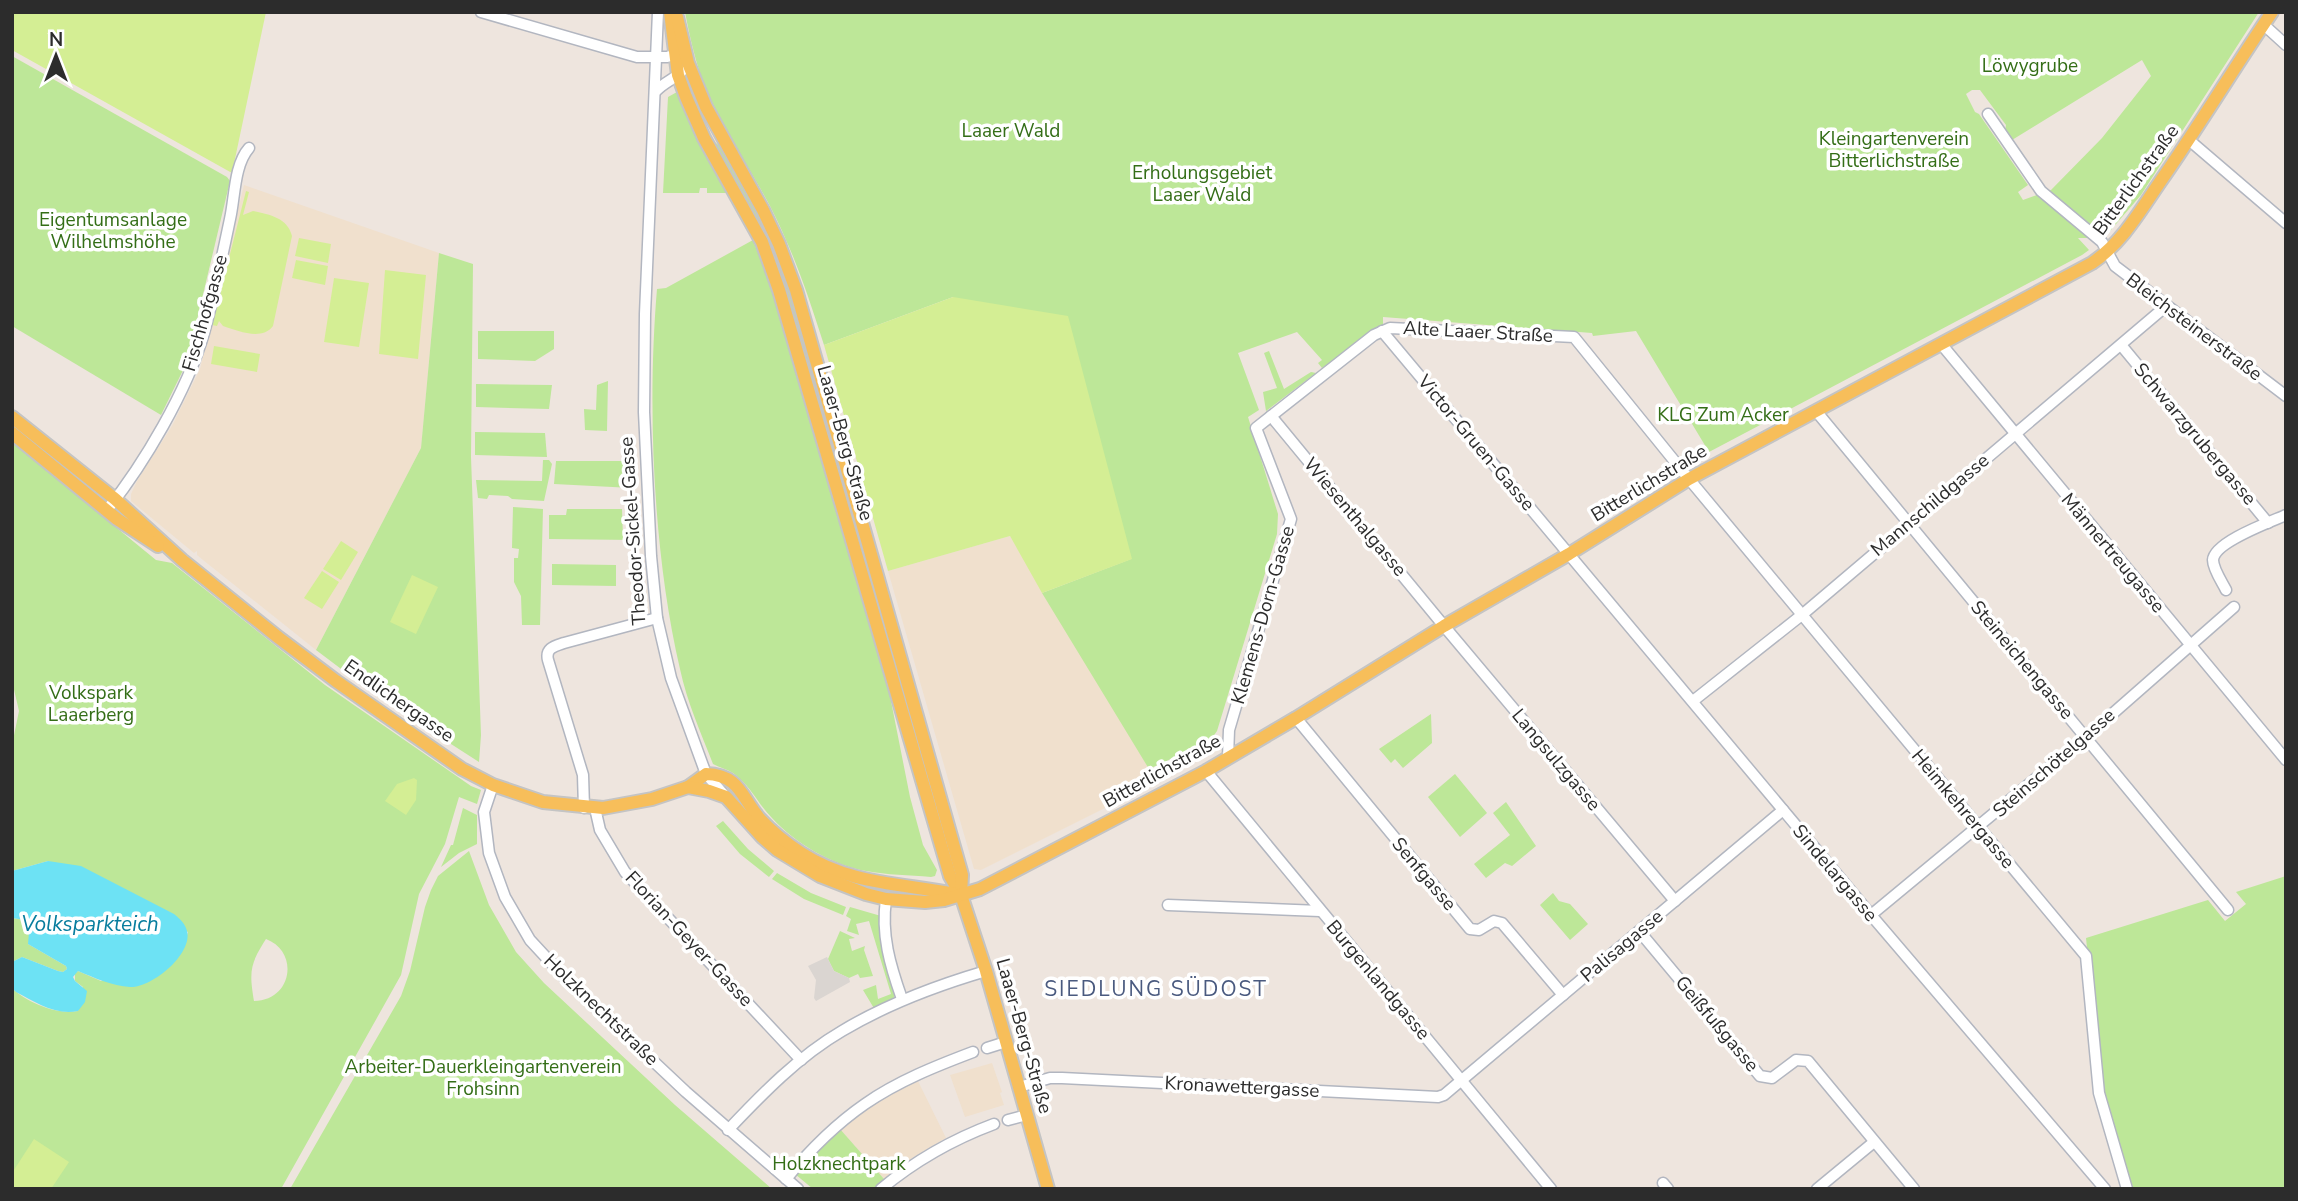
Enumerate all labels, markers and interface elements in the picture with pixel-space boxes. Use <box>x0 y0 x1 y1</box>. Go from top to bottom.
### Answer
north arrow <box>21 21 91 91</box>
text: N <box>49 27 63 53</box>
park label: Löwygrube <box>1982 53 2078 79</box>
park label: Laaer Wald <box>962 118 1060 144</box>
street label: Bitterlichstraße <box>2087 119 2185 241</box>
park label: Kleingartenverein Bitterlichstraße <box>1819 126 1969 174</box>
park label: Erholungsgebiet Laaer Wald <box>1132 160 1272 208</box>
park label: Eigentumsanlage Wilhelmshöhe <box>39 207 187 255</box>
street label: Fischhofgasse <box>176 252 234 374</box>
street label: Bleichsteinerstraße <box>2121 267 2267 387</box>
street label: Alte Laaer Straße <box>1402 315 1554 349</box>
street label: Schwarzgrubergasse <box>2128 357 2262 511</box>
street label: Laaer-Berg-Straße <box>810 362 880 524</box>
street label: Victor-Gruen-Gasse <box>1411 369 1541 517</box>
park label: KLG Zum Acker <box>1657 402 1789 428</box>
street label: Theodor-Sickel-Gasse <box>613 436 653 626</box>
street label: Bitterlichstraße <box>1586 438 1712 528</box>
street label: Mannschildgasse <box>1865 448 1995 562</box>
street label: Wiesenthalgasse <box>1297 452 1413 582</box>
street label: Männertreugasse <box>2055 488 2171 618</box>
street label: Klemens-Dorn-Gasse <box>1225 523 1301 707</box>
street label: Steineichengasse <box>1964 595 2080 725</box>
street label: Endlichergasse <box>339 653 459 749</box>
park label: Volkspark Laaerberg <box>48 680 134 728</box>
street label: Langsulzgasse <box>1506 703 1606 817</box>
street label: Steinschötelgasse <box>1987 703 2121 823</box>
street label: Bitterlichstraße <box>1098 728 1226 814</box>
street label: Heimkehrergasse <box>1905 744 2021 874</box>
street label: Sindelargasse <box>1786 819 1884 927</box>
street label: Senfgasse <box>1386 832 1462 916</box>
street label: Florian-Geyer-Gasse <box>619 865 759 1013</box>
street label: Palisagasse <box>1575 904 1669 988</box>
water label: Volksparkteich <box>21 910 159 938</box>
street label: Burgenlandgasse <box>1320 914 1436 1046</box>
street label: Holzknechtstraße <box>538 948 664 1072</box>
street label: Laaer-Berg-Straße <box>989 955 1059 1117</box>
street label: Geißfußgasse <box>1669 970 1765 1078</box>
district label: SIEDLUNG SÜDOST <box>1044 975 1268 1003</box>
park label: Arbeiter-Dauerkleingartenverein Frohsinn <box>344 1054 622 1102</box>
street label: Kronawettergasse <box>1164 1070 1320 1104</box>
park label: Holzknechtpark <box>772 1151 906 1177</box>

